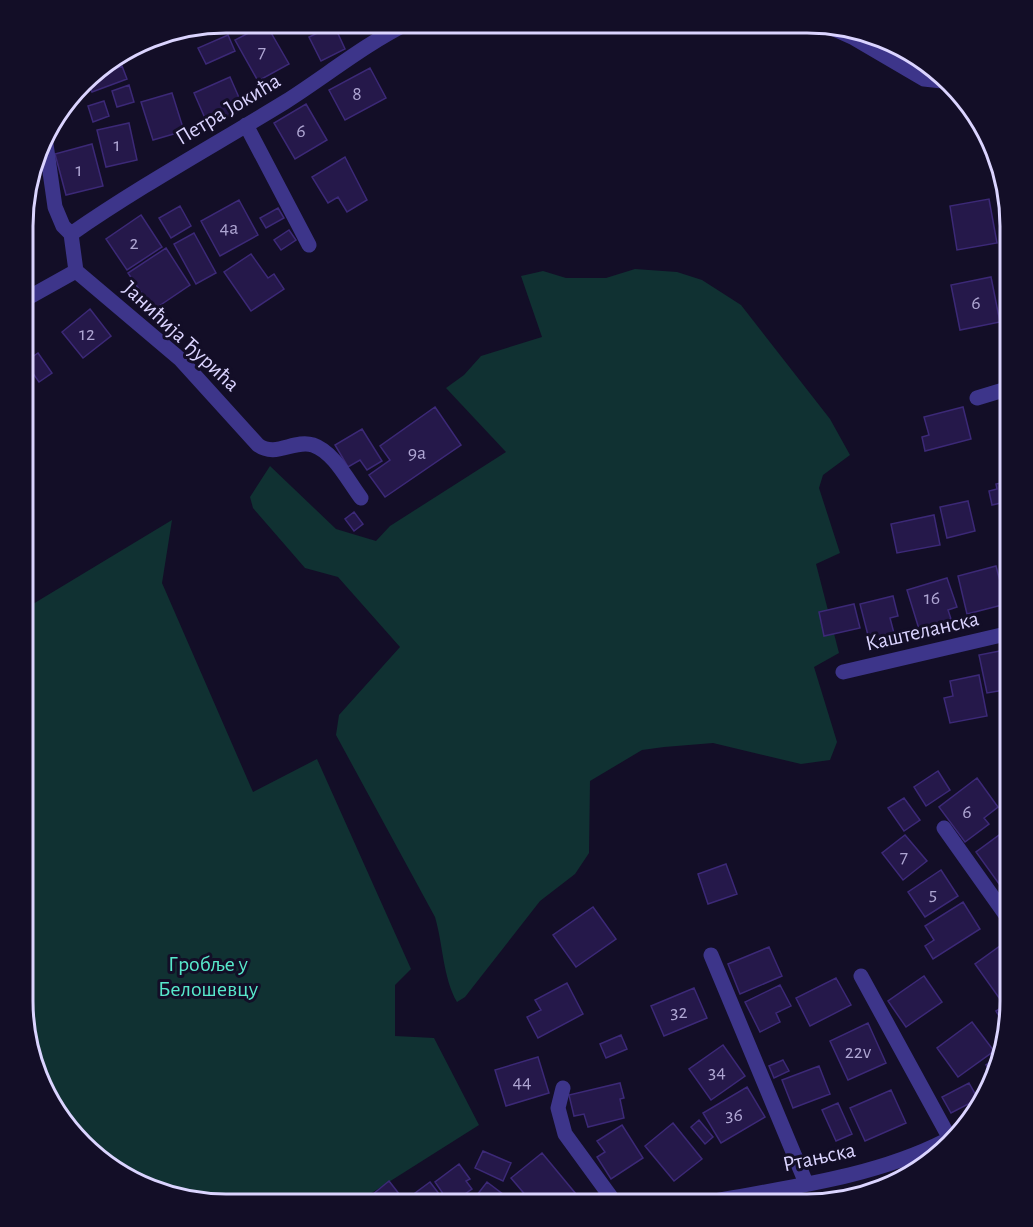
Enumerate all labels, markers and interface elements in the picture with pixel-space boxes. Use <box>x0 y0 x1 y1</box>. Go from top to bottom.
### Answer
house number: 7 <box>258 42 266 62</box>
street label: Петра Јокића <box>172 69 284 149</box>
house number: 8 <box>352 84 362 104</box>
house number: 6 <box>296 121 306 141</box>
house number: 1 <box>114 135 120 155</box>
house number: 1 <box>76 160 82 180</box>
house number: 4a <box>220 218 238 238</box>
house number: 2 <box>129 233 139 253</box>
street label: Јанићија Ђурића <box>118 277 244 396</box>
house number: 6 <box>971 293 981 313</box>
house number: 12 <box>79 324 95 344</box>
house number: 9a <box>408 443 426 463</box>
house number: 16 <box>924 588 940 608</box>
street label: Каштеланска <box>863 607 981 655</box>
house number: 6 <box>962 802 972 822</box>
house number: 7 <box>900 847 908 867</box>
house number: 5 <box>929 884 937 904</box>
park label: Гробље у Белошевцу <box>158 953 259 1000</box>
house number: 32 <box>670 1002 688 1022</box>
house number: 22v <box>845 1042 872 1062</box>
house number: 34 <box>708 1062 726 1082</box>
house number: 44 <box>512 1072 532 1092</box>
house number: 36 <box>725 1105 743 1125</box>
street label: Ртањска <box>781 1139 857 1175</box>

